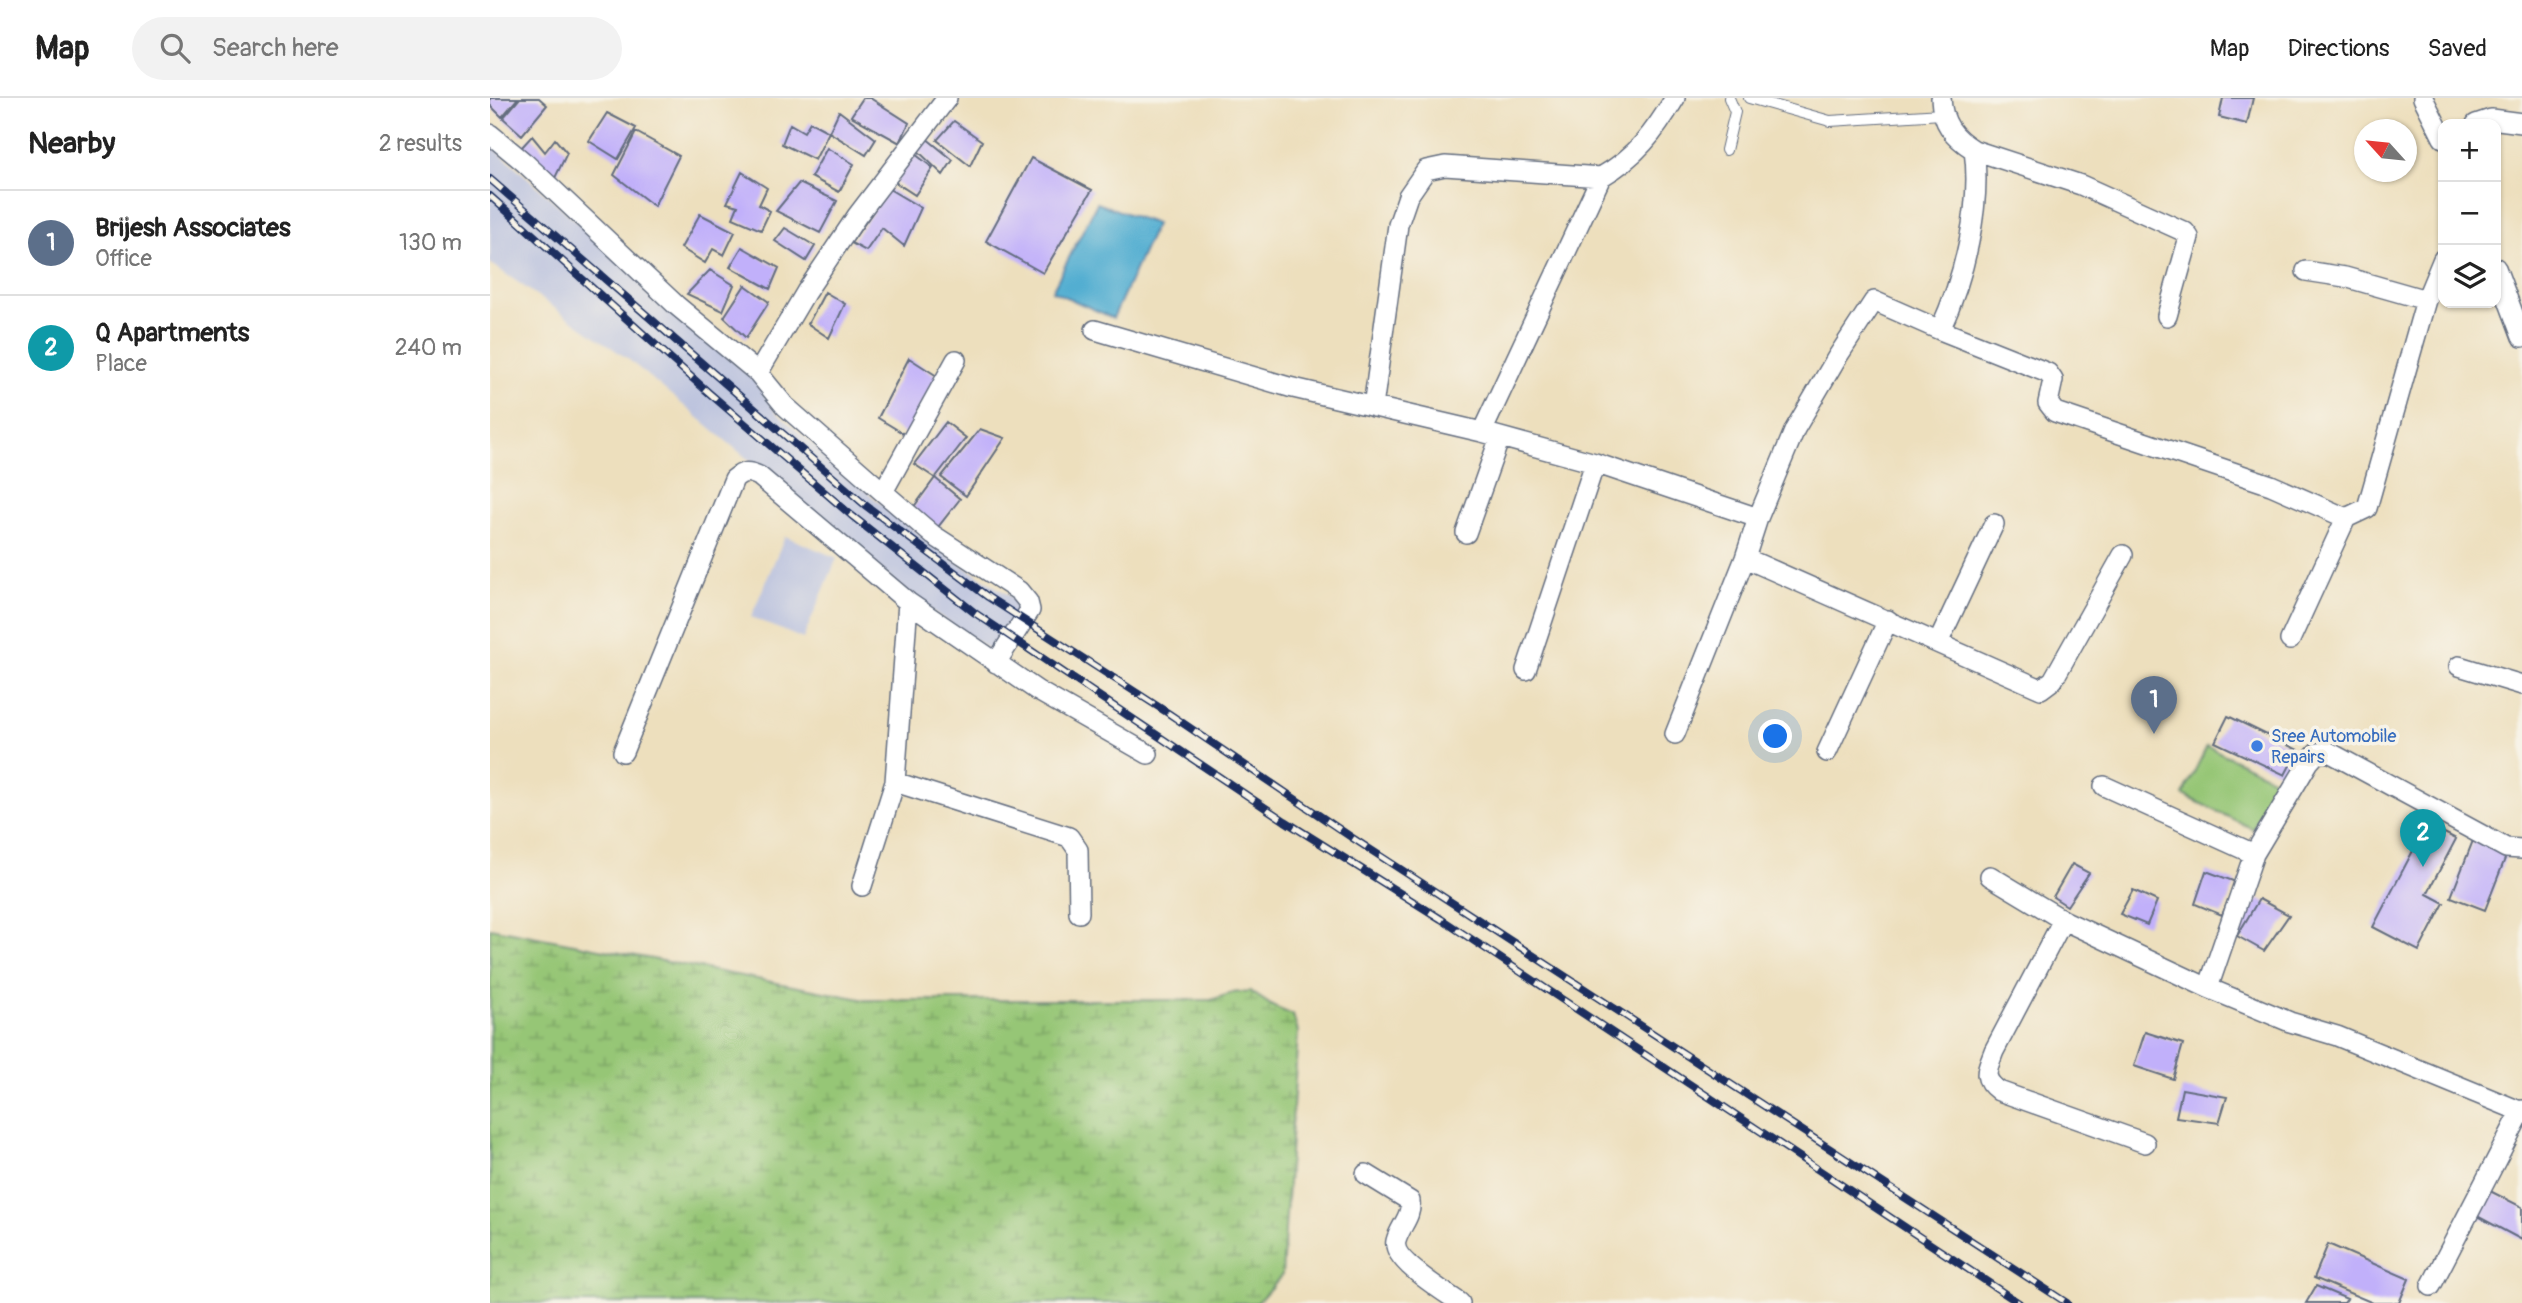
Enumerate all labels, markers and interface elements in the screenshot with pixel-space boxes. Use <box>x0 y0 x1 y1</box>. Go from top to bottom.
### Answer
search box <box>132 17 622 80</box>
text: Map <box>35 28 90 69</box>
icon: search <box>156 29 194 67</box>
text: Search here <box>212 32 339 64</box>
text: Map <box>2210 34 2250 63</box>
text: Directions <box>2288 34 2389 63</box>
text: Saved <box>2427 34 2487 63</box>
north arrow <box>2354 119 2417 182</box>
map controls <box>2438 119 2501 308</box>
button: + <box>2438 119 2501 182</box>
text: Nearby <box>28 125 115 162</box>
text: 2 results <box>379 129 462 158</box>
button: − <box>2438 182 2501 245</box>
text: Brijesh Associates <box>95 212 291 244</box>
text: 1 <box>47 228 56 257</box>
text: 130 m <box>399 228 462 257</box>
text: Office <box>95 244 152 273</box>
button: layers <box>2438 245 2501 308</box>
text: Q Apartments <box>95 317 249 349</box>
text: 2 <box>45 333 57 362</box>
text: 240 m <box>395 333 462 362</box>
text: Place <box>95 349 147 378</box>
pin: 1 <box>2131 676 2177 734</box>
your location <box>1758 719 1792 753</box>
place label: Sree Automobile Repairs <box>2271 725 2397 769</box>
marker: Sree Automobile Repairs <box>2249 738 2265 754</box>
pin: 2 <box>2400 809 2446 867</box>

